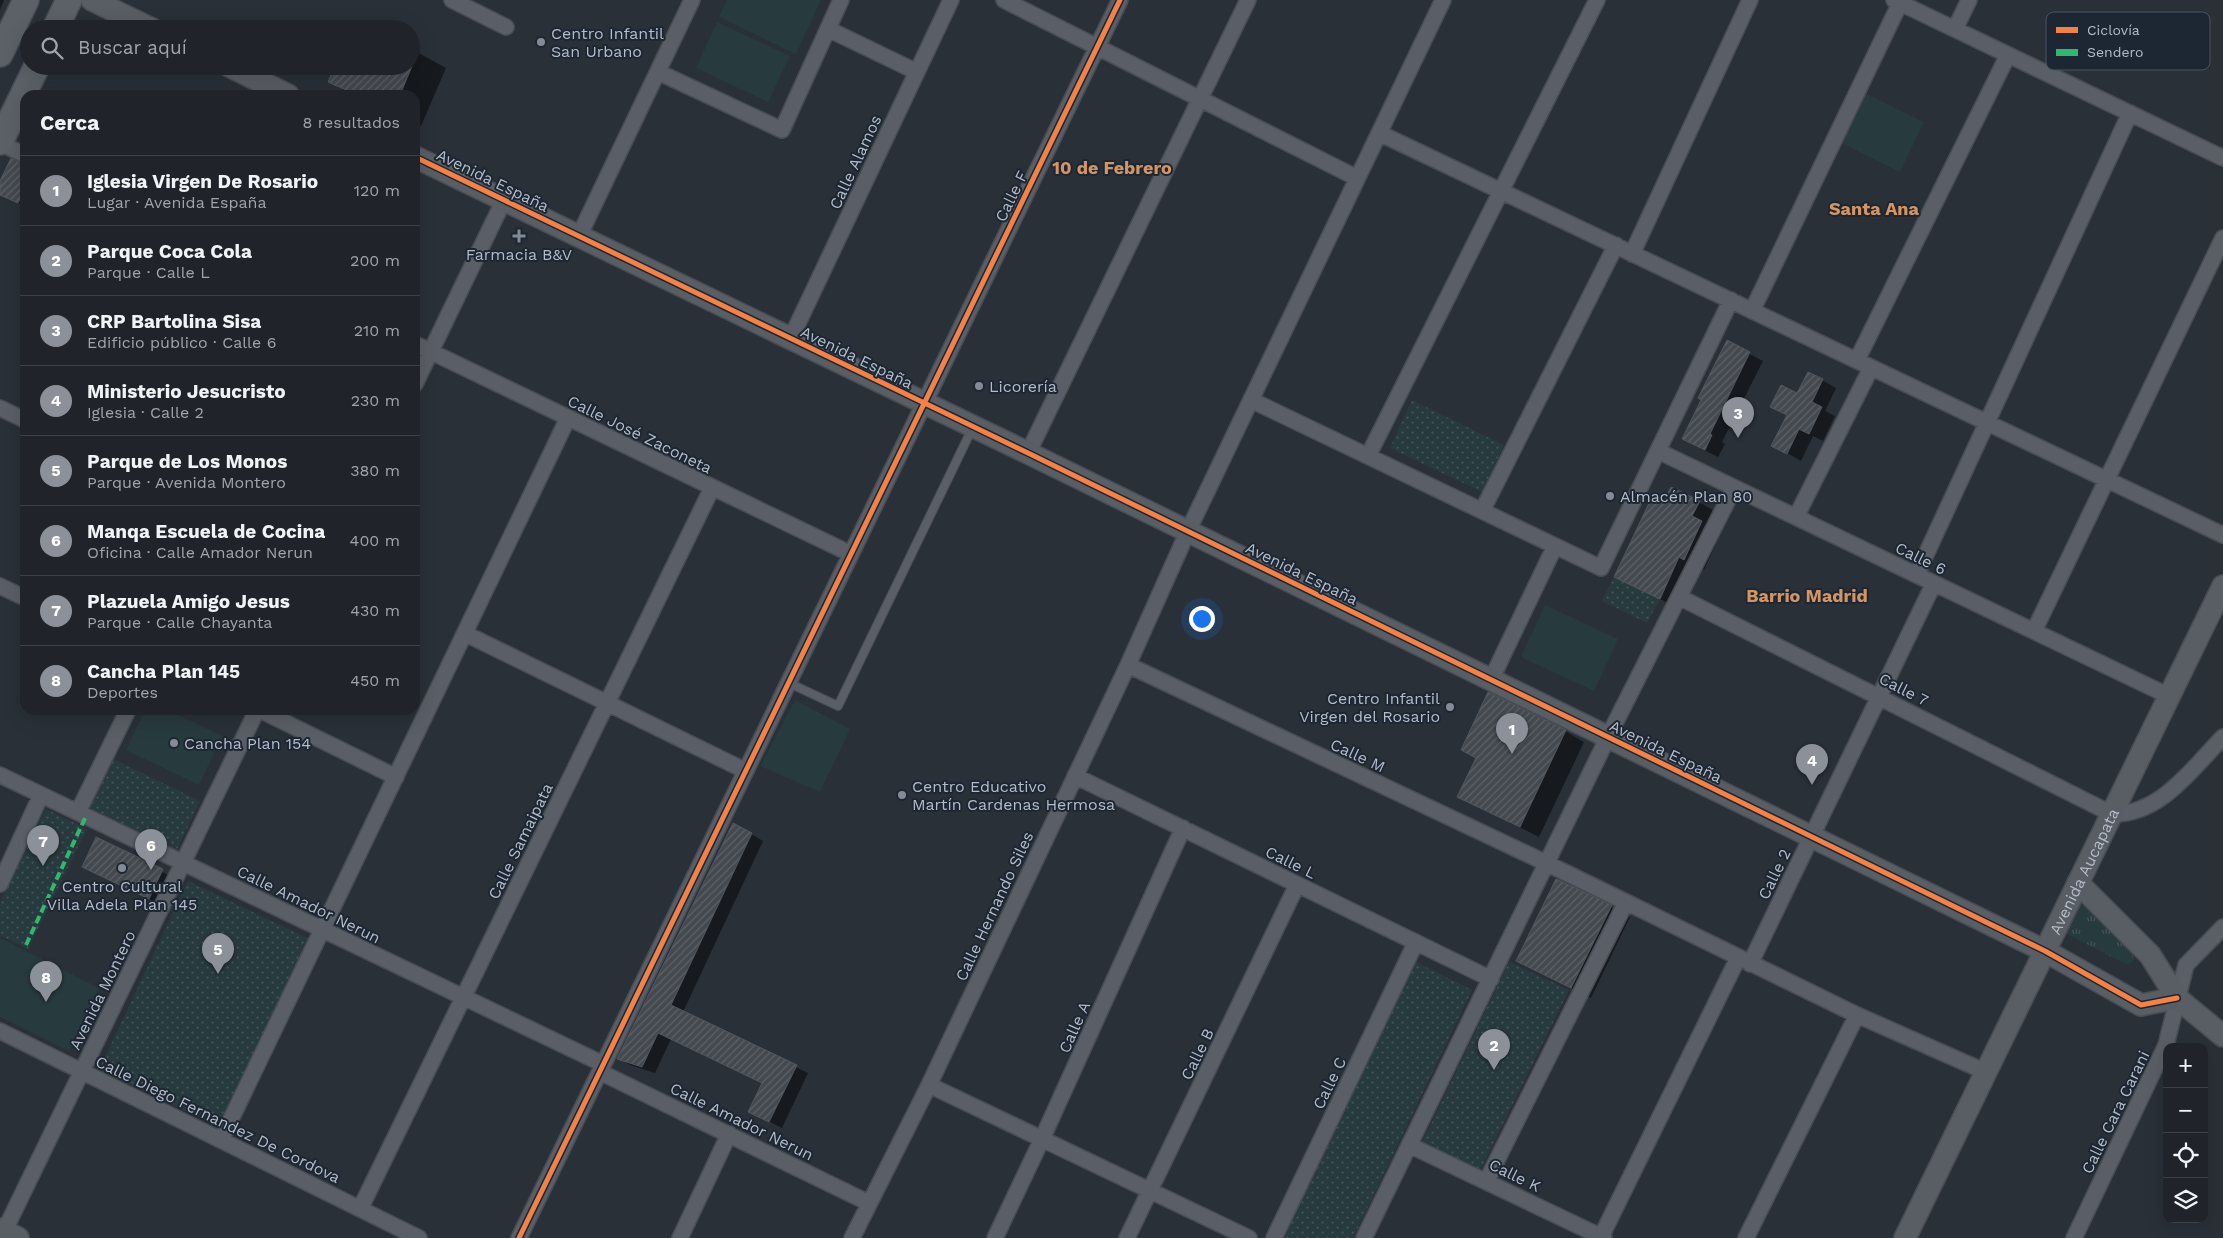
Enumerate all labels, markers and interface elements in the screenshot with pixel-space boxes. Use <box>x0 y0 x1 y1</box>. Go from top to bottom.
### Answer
legend <box>2046 12 2210 70</box>
search box <box>20 20 420 75</box>
text: Ciclovía <box>2087 22 2140 38</box>
place label: Centro Infantil San Urbano <box>551 24 664 61</box>
icon: search <box>38 34 66 62</box>
text: Buscar aquí <box>78 36 187 59</box>
marker: Centro Infantil San Urbano <box>535 36 547 48</box>
text: Sendero <box>2087 44 2143 60</box>
text: Cerca <box>40 110 99 135</box>
street label: Calle Alamos <box>825 112 886 212</box>
text: 8 resultados <box>302 113 400 132</box>
street label: Avenida España <box>434 145 552 216</box>
district label: 10 de Febrero <box>1052 157 1172 178</box>
street label: Calle F <box>991 167 1032 225</box>
text: Iglesia Virgen De Rosario <box>87 170 318 193</box>
text: 1 <box>53 181 59 200</box>
text: 120 m <box>354 181 400 200</box>
text: Lugar · Avenida España <box>87 193 267 212</box>
district label: Santa Ana <box>1829 198 1920 219</box>
marker: Farmacia B&V <box>513 230 525 242</box>
text: Parque Coca Cola <box>87 240 252 263</box>
place label: Farmacia B&V <box>466 245 572 264</box>
text: 2 <box>51 251 61 270</box>
text: 200 m <box>350 251 400 270</box>
text: Parque · Calle L <box>87 263 210 282</box>
text: CRP Bartolina Sisa <box>87 310 261 333</box>
text: 3 <box>51 321 61 340</box>
text: 210 m <box>354 321 400 340</box>
street label: Avenida España <box>798 322 916 393</box>
text: Edificio público · Calle 6 <box>87 333 276 352</box>
place label: Licorería <box>989 377 1057 396</box>
text: Ministerio Jesucristo <box>87 380 286 403</box>
marker: Licorería <box>973 380 985 392</box>
text: 4 <box>51 391 61 410</box>
text: 230 m <box>351 391 400 410</box>
street label: Calle José Zaconeta <box>565 391 715 478</box>
pin: 3 <box>1722 397 1754 438</box>
text: Iglesia · Calle 2 <box>87 403 204 422</box>
text: Parque de Los Monos <box>87 450 287 473</box>
text: 5 <box>51 461 61 480</box>
text: 380 m <box>350 461 400 480</box>
text: Parque · Avenida Montero <box>87 473 286 492</box>
place label: Almacén Plan 80 <box>1620 487 1752 506</box>
marker: Almacén Plan 80 <box>1604 490 1616 502</box>
text: Manqa Escuela de Cocina <box>87 520 325 543</box>
text: 6 <box>51 531 61 550</box>
text: 400 m <box>350 531 400 550</box>
street label: Avenida España <box>1243 538 1361 609</box>
street label: Calle 6 <box>1892 538 1949 579</box>
text: Oficina · Calle Amador Nerun <box>87 543 313 562</box>
district label: Barrio Madrid <box>1746 585 1868 606</box>
text: Plazuela Amigo Jesus <box>87 590 290 613</box>
text: 7 <box>51 601 61 620</box>
text: 430 m <box>350 601 400 620</box>
your location <box>1189 606 1215 632</box>
text: Parque · Calle Chayanta <box>87 613 272 632</box>
text: Cancha Plan 145 <box>87 660 240 683</box>
street label: Calle 7 <box>1876 669 1932 710</box>
text: 8 <box>51 671 61 690</box>
text: 450 m <box>350 671 400 690</box>
text: Deportes <box>87 683 158 702</box>
place label: Centro Infantil Virgen del Rosario <box>1299 689 1440 726</box>
marker: Centro Infantil Virgen del Rosario <box>1444 701 1456 713</box>
pin: 1 <box>1496 713 1528 754</box>
street label: Avenida España <box>1607 716 1725 787</box>
place label: Cancha Plan 154 <box>184 734 311 753</box>
street label: Calle M <box>1327 735 1388 776</box>
marker: Cancha Plan 154 <box>168 737 180 749</box>
pin: 4 <box>1796 744 1828 785</box>
place label: Centro Educativo Martín Cardenas Hermosa <box>912 777 1115 814</box>
street label: Calle Samaipata <box>484 780 557 902</box>
marker: Centro Educativo Martín Cardenas Hermosa <box>896 789 908 801</box>
street label: Avenida Aucapata <box>2045 805 2123 938</box>
pin: 7 <box>27 825 59 866</box>
street label: Calle Hernando Siles <box>951 828 1037 984</box>
pin: 6 <box>135 829 167 870</box>
street label: Calle L <box>1262 842 1320 883</box>
street label: Calle 2 <box>1754 846 1795 903</box>
street label: Calle Amador Nerun <box>234 861 384 947</box>
marker: Centro Cultural Villa Adela Plan 145 <box>116 862 128 874</box>
place label: Centro Cultural Villa Adela Plan 145 <box>47 877 197 914</box>
street label: Avenida Montero <box>65 927 140 1053</box>
pin: 5 <box>202 933 234 974</box>
pin: 8 <box>30 961 62 1002</box>
street label: Calle A <box>1055 998 1094 1056</box>
street label: Calle B <box>1177 1025 1218 1083</box>
pin: 2 <box>1478 1029 1510 1070</box>
map controls <box>2163 1043 2208 1223</box>
button: + <box>2163 1043 2208 1088</box>
street label: Calle Cara Carani <box>2077 1048 2153 1177</box>
street label: Calle Diego Fernandez De Cordova <box>92 1052 343 1187</box>
street label: Calle C <box>1309 1054 1350 1112</box>
street label: Calle Amador Nerun <box>667 1078 817 1164</box>
button: − <box>2163 1088 2208 1133</box>
button: locate <box>2163 1133 2208 1178</box>
street label: Calle K <box>1486 1155 1544 1196</box>
button: layers <box>2163 1178 2208 1223</box>

